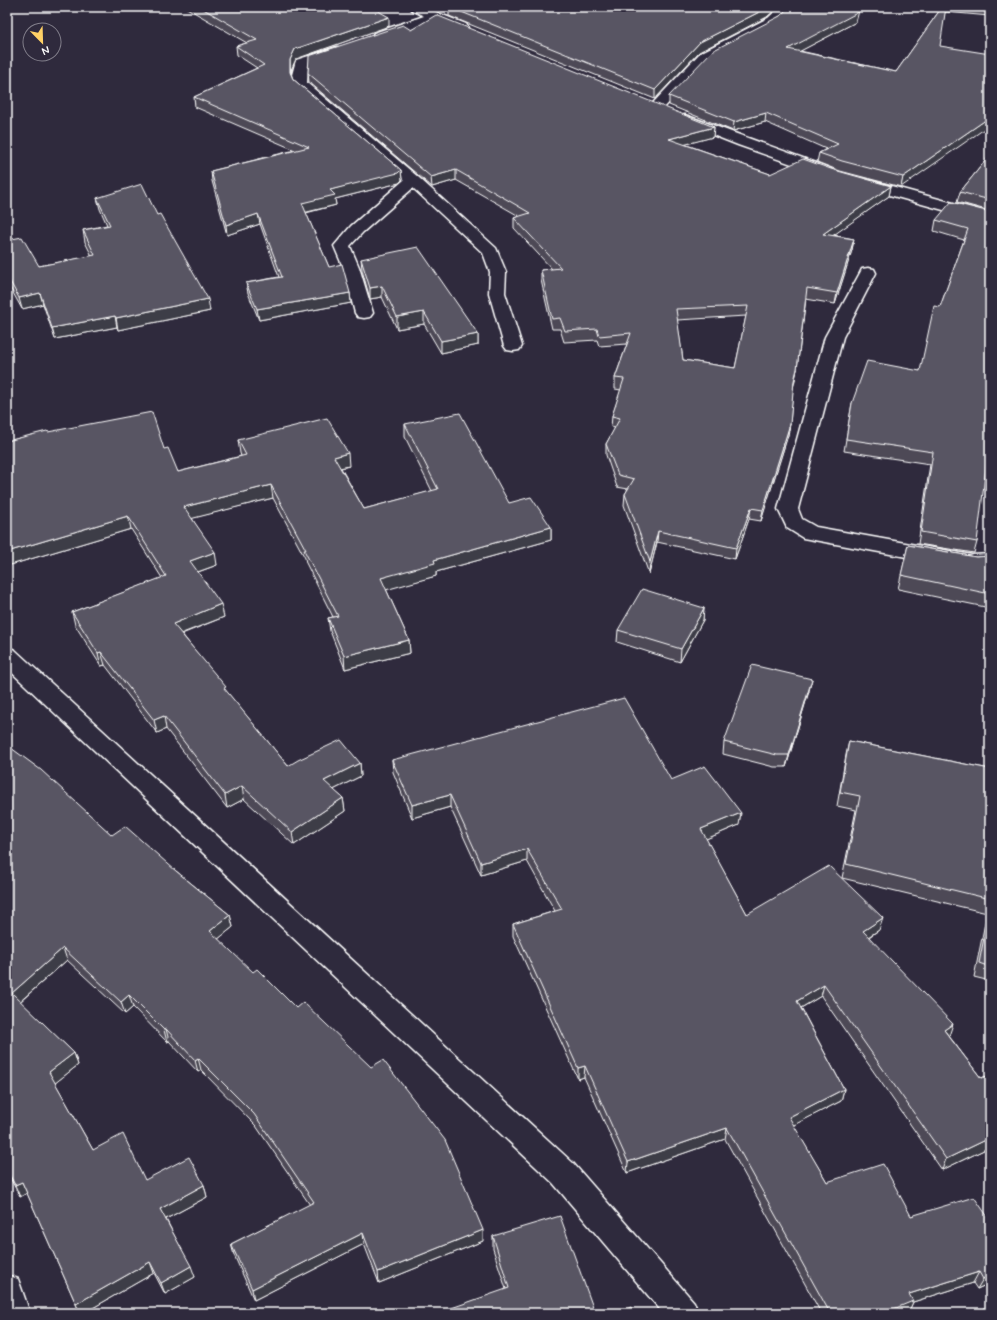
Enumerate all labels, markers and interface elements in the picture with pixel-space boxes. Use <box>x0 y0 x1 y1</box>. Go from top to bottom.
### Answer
north arrow <box>22 22 62 62</box>
text: N <box>39 42 52 58</box>

